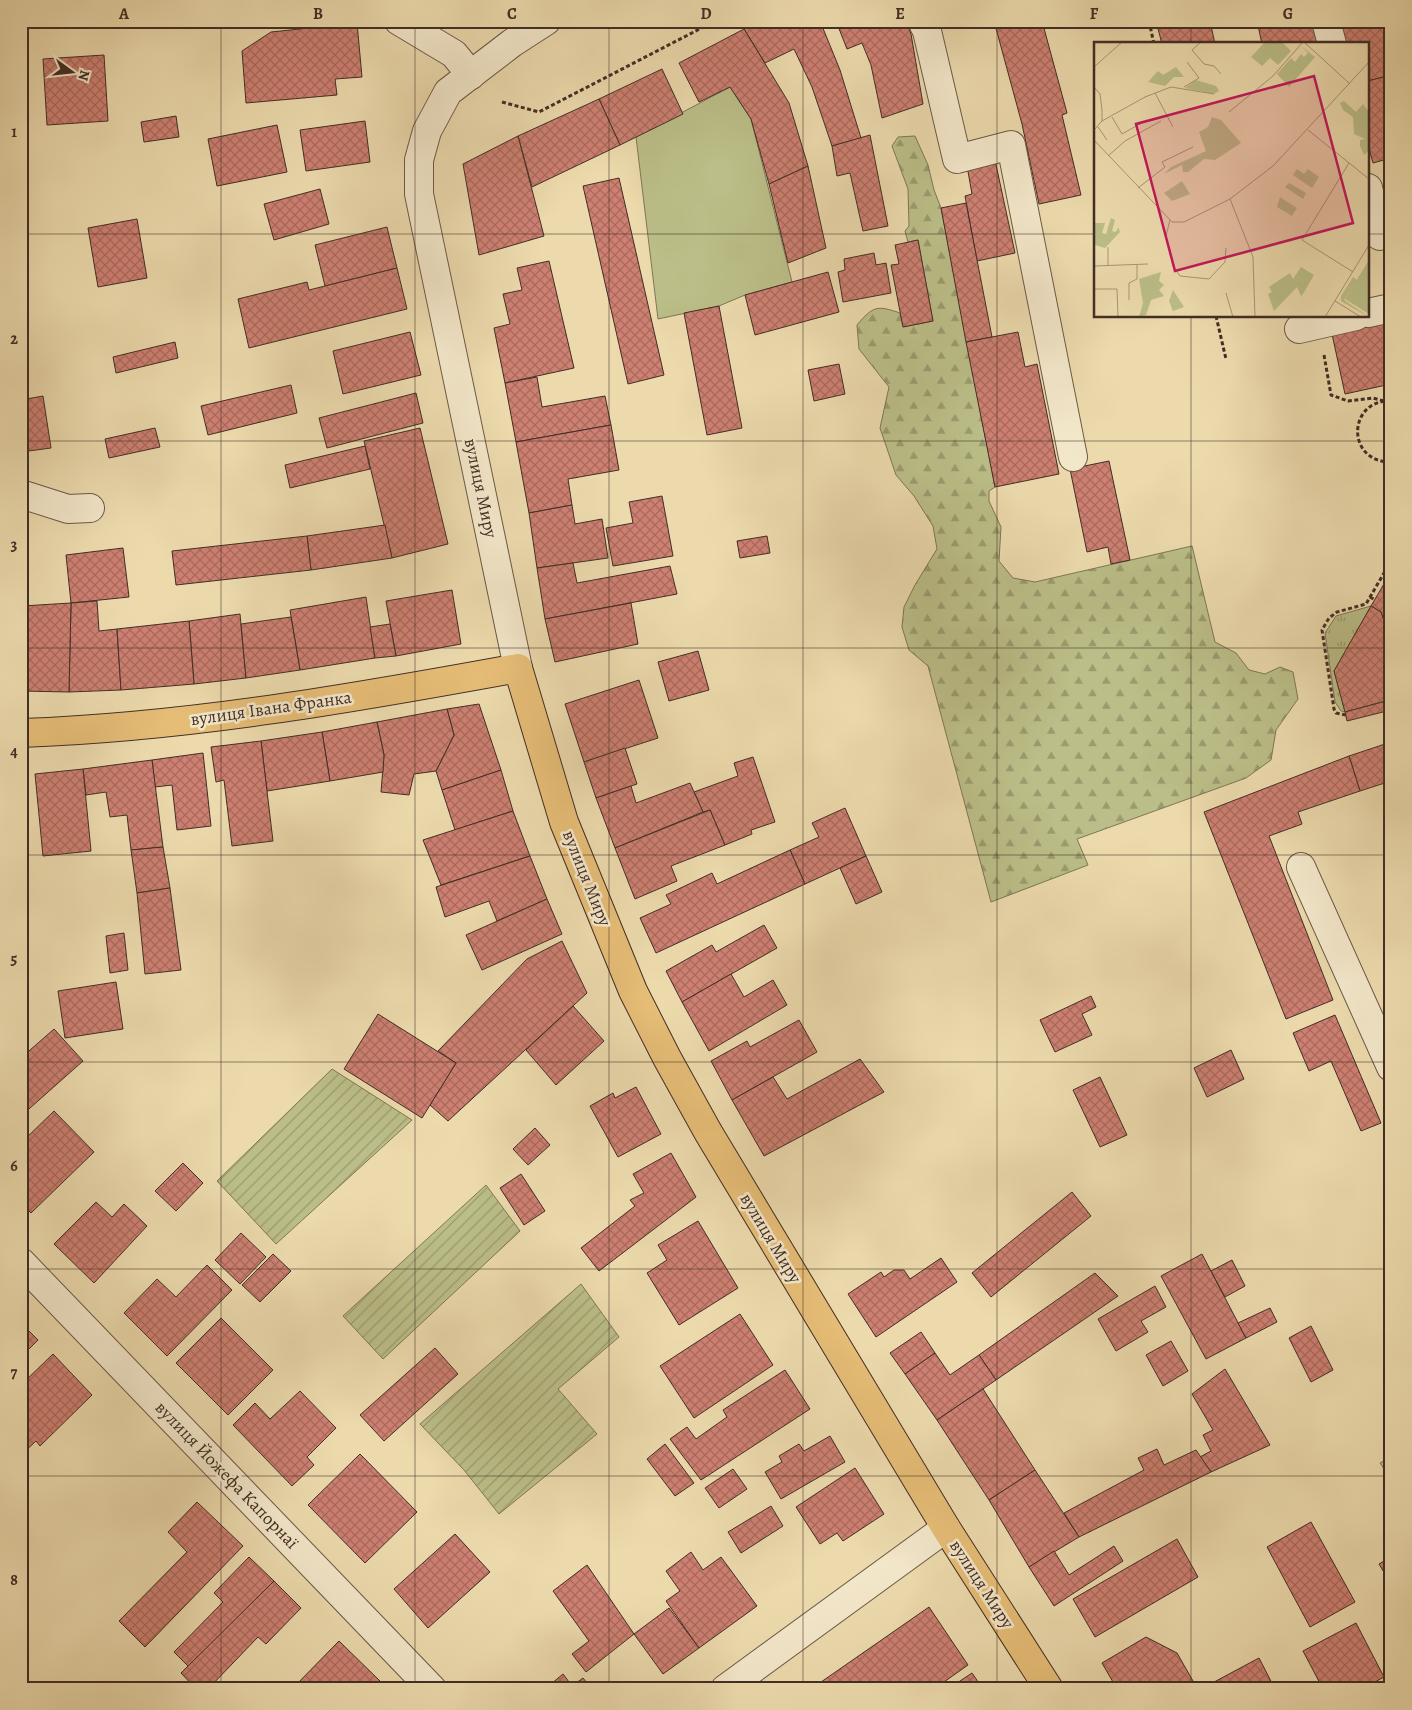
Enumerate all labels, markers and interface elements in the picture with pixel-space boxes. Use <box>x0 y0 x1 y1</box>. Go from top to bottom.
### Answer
text: A <box>118 3 130 25</box>
text: B <box>313 3 323 25</box>
text: C <box>507 3 517 25</box>
text: D <box>700 3 712 25</box>
text: E <box>895 3 905 25</box>
text: F <box>1090 3 1099 25</box>
text: G <box>1283 3 1293 25</box>
inset map <box>1094 42 1370 318</box>
north arrow <box>48 48 98 98</box>
text: N <box>74 68 95 83</box>
text: 1 <box>11 121 17 143</box>
text: 2 <box>10 328 18 350</box>
street label: вулиця Миру <box>459 436 503 541</box>
text: 3 <box>11 534 18 556</box>
street label: вулиця Івана Франка <box>189 685 354 731</box>
text: 4 <box>10 741 18 763</box>
street label: вулиця Миру <box>557 826 617 930</box>
text: 5 <box>11 948 18 970</box>
text: 6 <box>10 1155 18 1177</box>
street label: вулиця Миру <box>735 1188 808 1288</box>
text: 7 <box>11 1362 18 1384</box>
street label: вулиця Йожефа Капорнаї <box>150 1396 304 1554</box>
street label: вулиця Миру <box>944 1535 1020 1634</box>
text: 8 <box>10 1569 18 1591</box>

